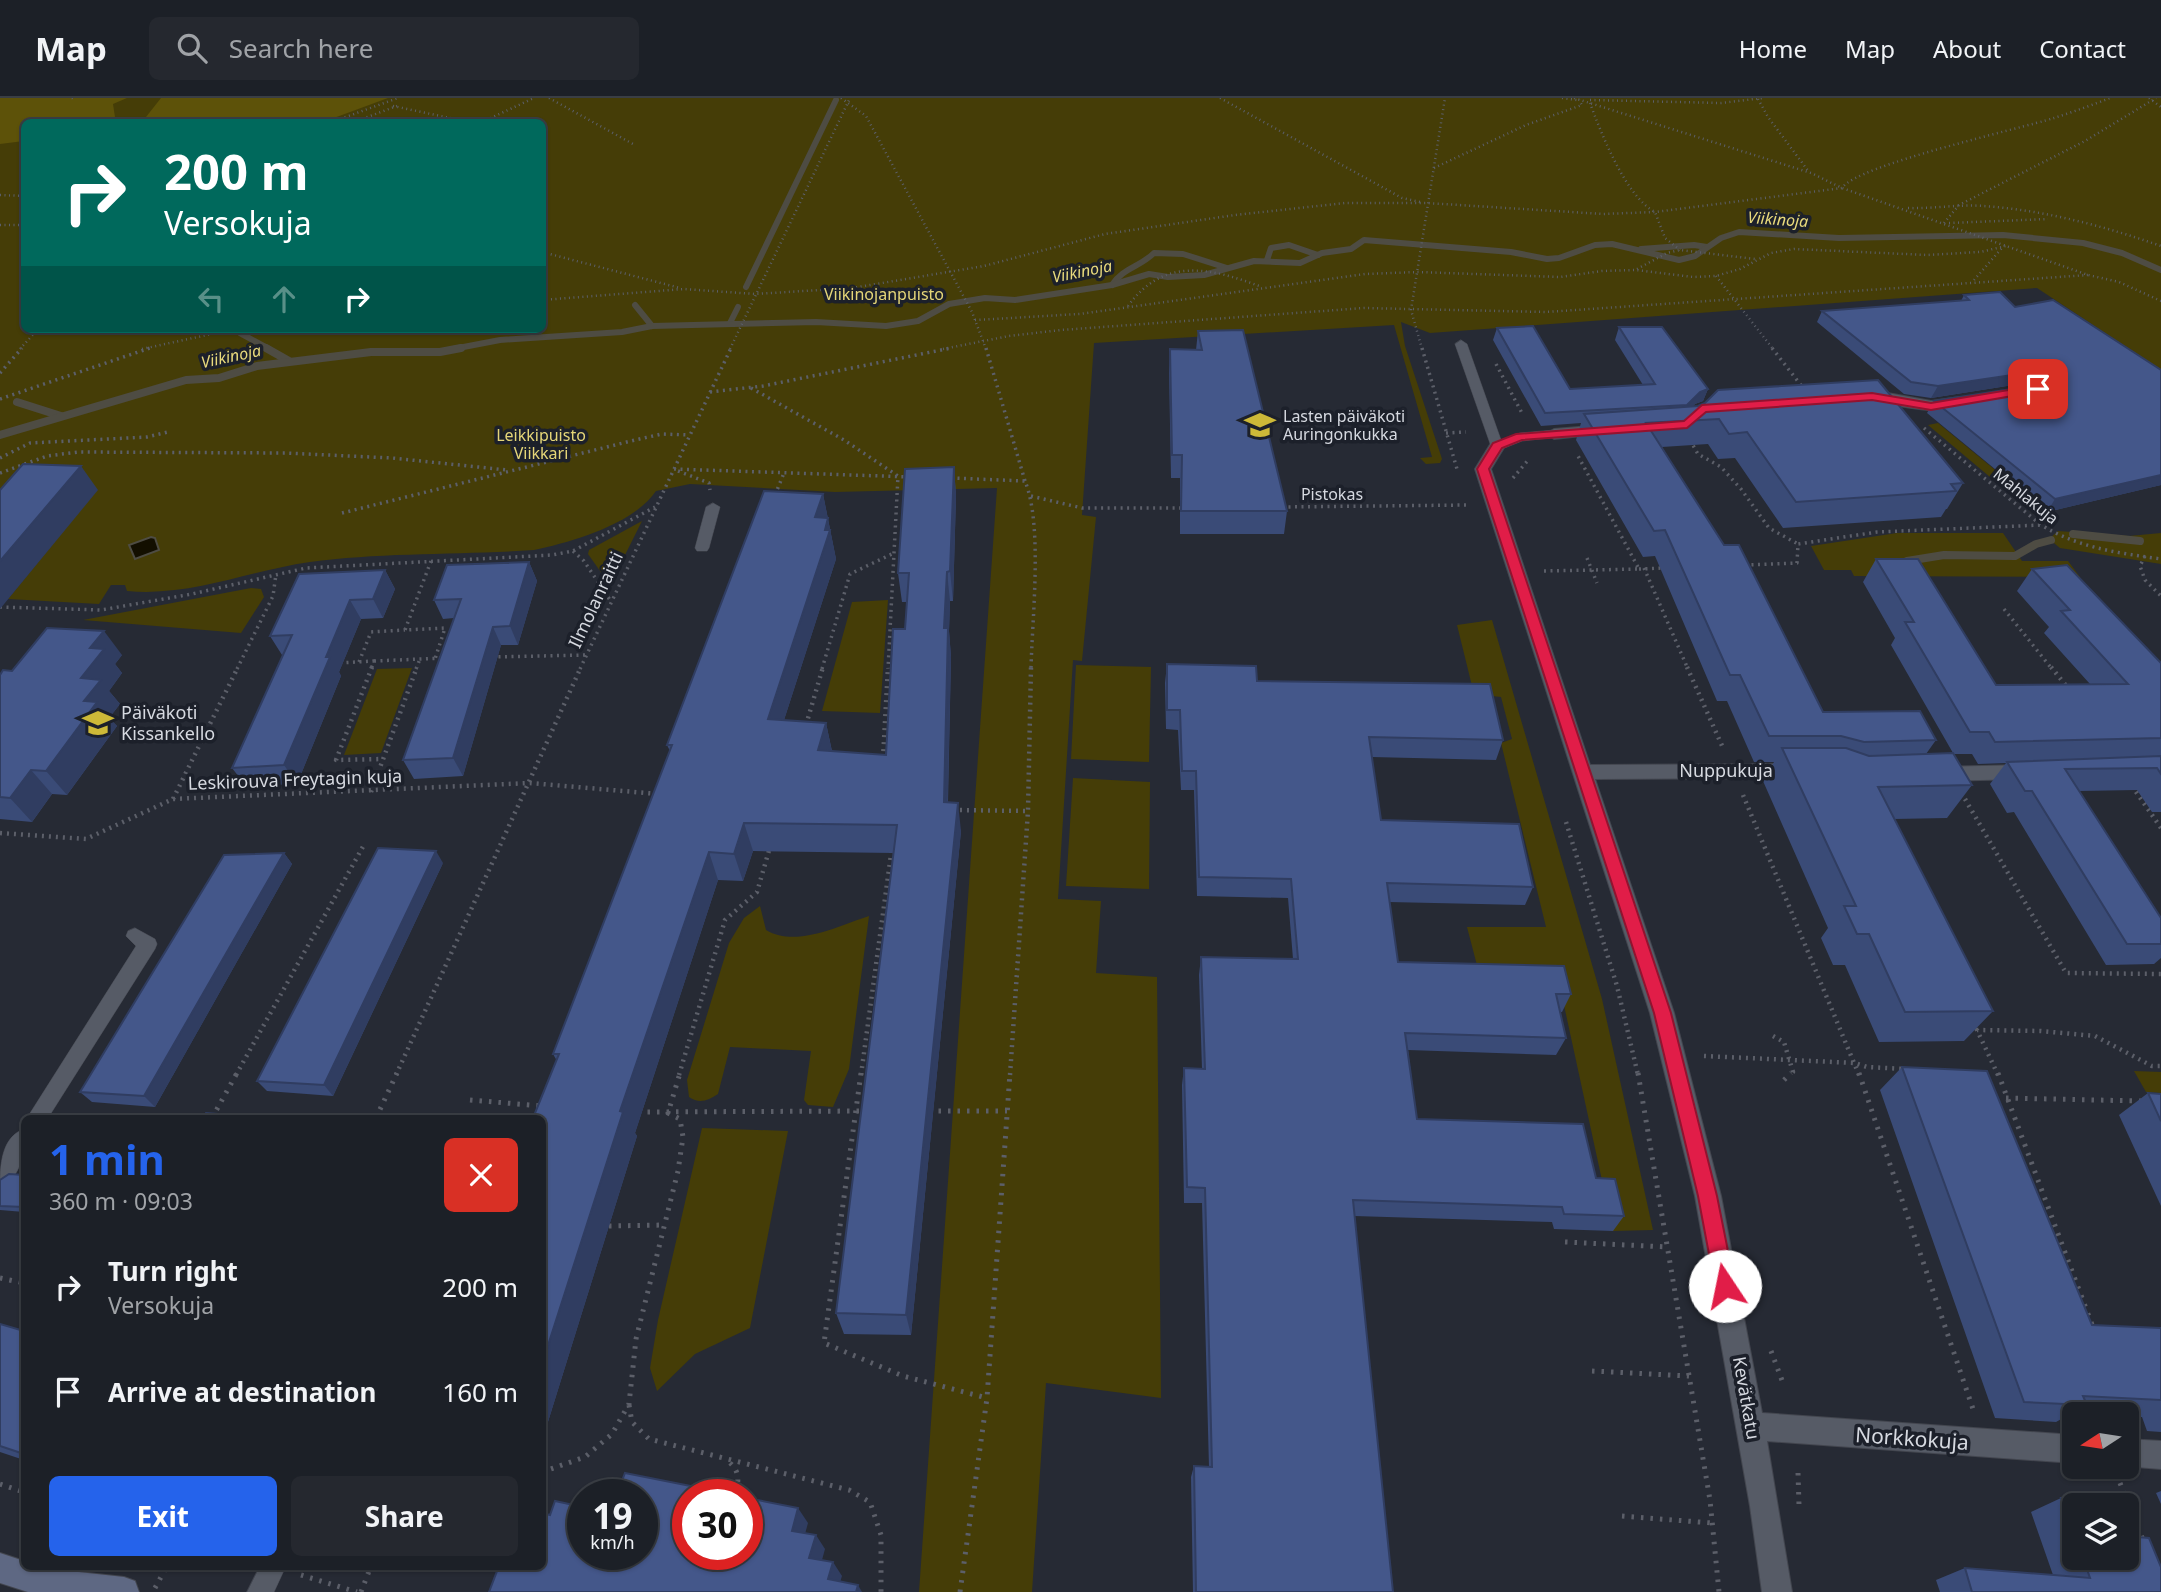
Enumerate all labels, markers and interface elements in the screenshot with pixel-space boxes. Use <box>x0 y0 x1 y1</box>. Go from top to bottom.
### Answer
search box <box>149 17 639 80</box>
text: Map <box>35 26 107 71</box>
icon: search <box>173 29 211 67</box>
text: Search here <box>229 30 373 66</box>
text: Home <box>1739 32 1807 65</box>
text: Map <box>1845 32 1895 65</box>
text: About <box>1933 32 2001 65</box>
text: Contact <box>2039 32 2126 65</box>
text: 200 m <box>164 138 309 204</box>
icon: right <box>49 147 140 238</box>
text: Versokuja <box>164 201 312 244</box>
water label: Viikinoja <box>1747 206 1809 232</box>
water label: Viikinoja <box>1050 254 1114 288</box>
icon: left <box>192 280 230 318</box>
icon: ahead <box>265 280 303 318</box>
icon: right <box>338 280 376 318</box>
park label: Viikinojanpuisto <box>824 283 944 305</box>
water label: Viikinoja <box>199 339 263 373</box>
pin <box>2008 359 2068 419</box>
icon: arrive <box>2019 370 2057 408</box>
place label: Lasten päiväkoti Auringonkukka <box>1283 405 1405 445</box>
school or university icon: Lasten päiväkoti Auringonkukka <box>1243 408 1277 442</box>
park label: Leikkipuisto Viikkari <box>496 424 586 464</box>
street label: Mahlakuja <box>1989 463 2063 529</box>
street label: Pistokas <box>1301 483 1363 505</box>
street label: Ilmolanraitti <box>562 547 628 652</box>
place label: Päiväkoti Kissankello <box>121 700 215 745</box>
school or university icon: Päiväkoti Kissankello <box>81 706 115 740</box>
street label: Nuppukuja <box>1679 758 1773 782</box>
street label: Leskirouva Freytagin kuja <box>187 763 403 795</box>
text: 1 min <box>49 1130 165 1187</box>
button: close <box>444 1138 518 1212</box>
text: 360 m · 09:03 <box>49 1185 193 1217</box>
position arrow <box>1688 1249 1762 1323</box>
text: Turn right <box>108 1253 238 1289</box>
icon: right <box>49 1268 87 1306</box>
text: 200 m <box>442 1269 518 1305</box>
text: Versokuja <box>108 1289 214 1321</box>
street label: Kevätkatu <box>1728 1354 1766 1441</box>
icon: arrive <box>49 1373 87 1411</box>
text: Arrive at destination <box>108 1374 377 1410</box>
text: 160 m <box>442 1374 518 1410</box>
north arrow <box>2062 1402 2138 1479</box>
map controls <box>2062 1402 2139 1570</box>
street label: Norkkokuja <box>1854 1420 1970 1456</box>
button: Exit <box>49 1476 277 1556</box>
button: Share <box>291 1476 518 1556</box>
speed limit sign: 30 <box>672 1479 763 1570</box>
text: 19 <box>592 1492 633 1539</box>
button: layers <box>2062 1493 2139 1570</box>
text: km/h <box>590 1530 635 1554</box>

